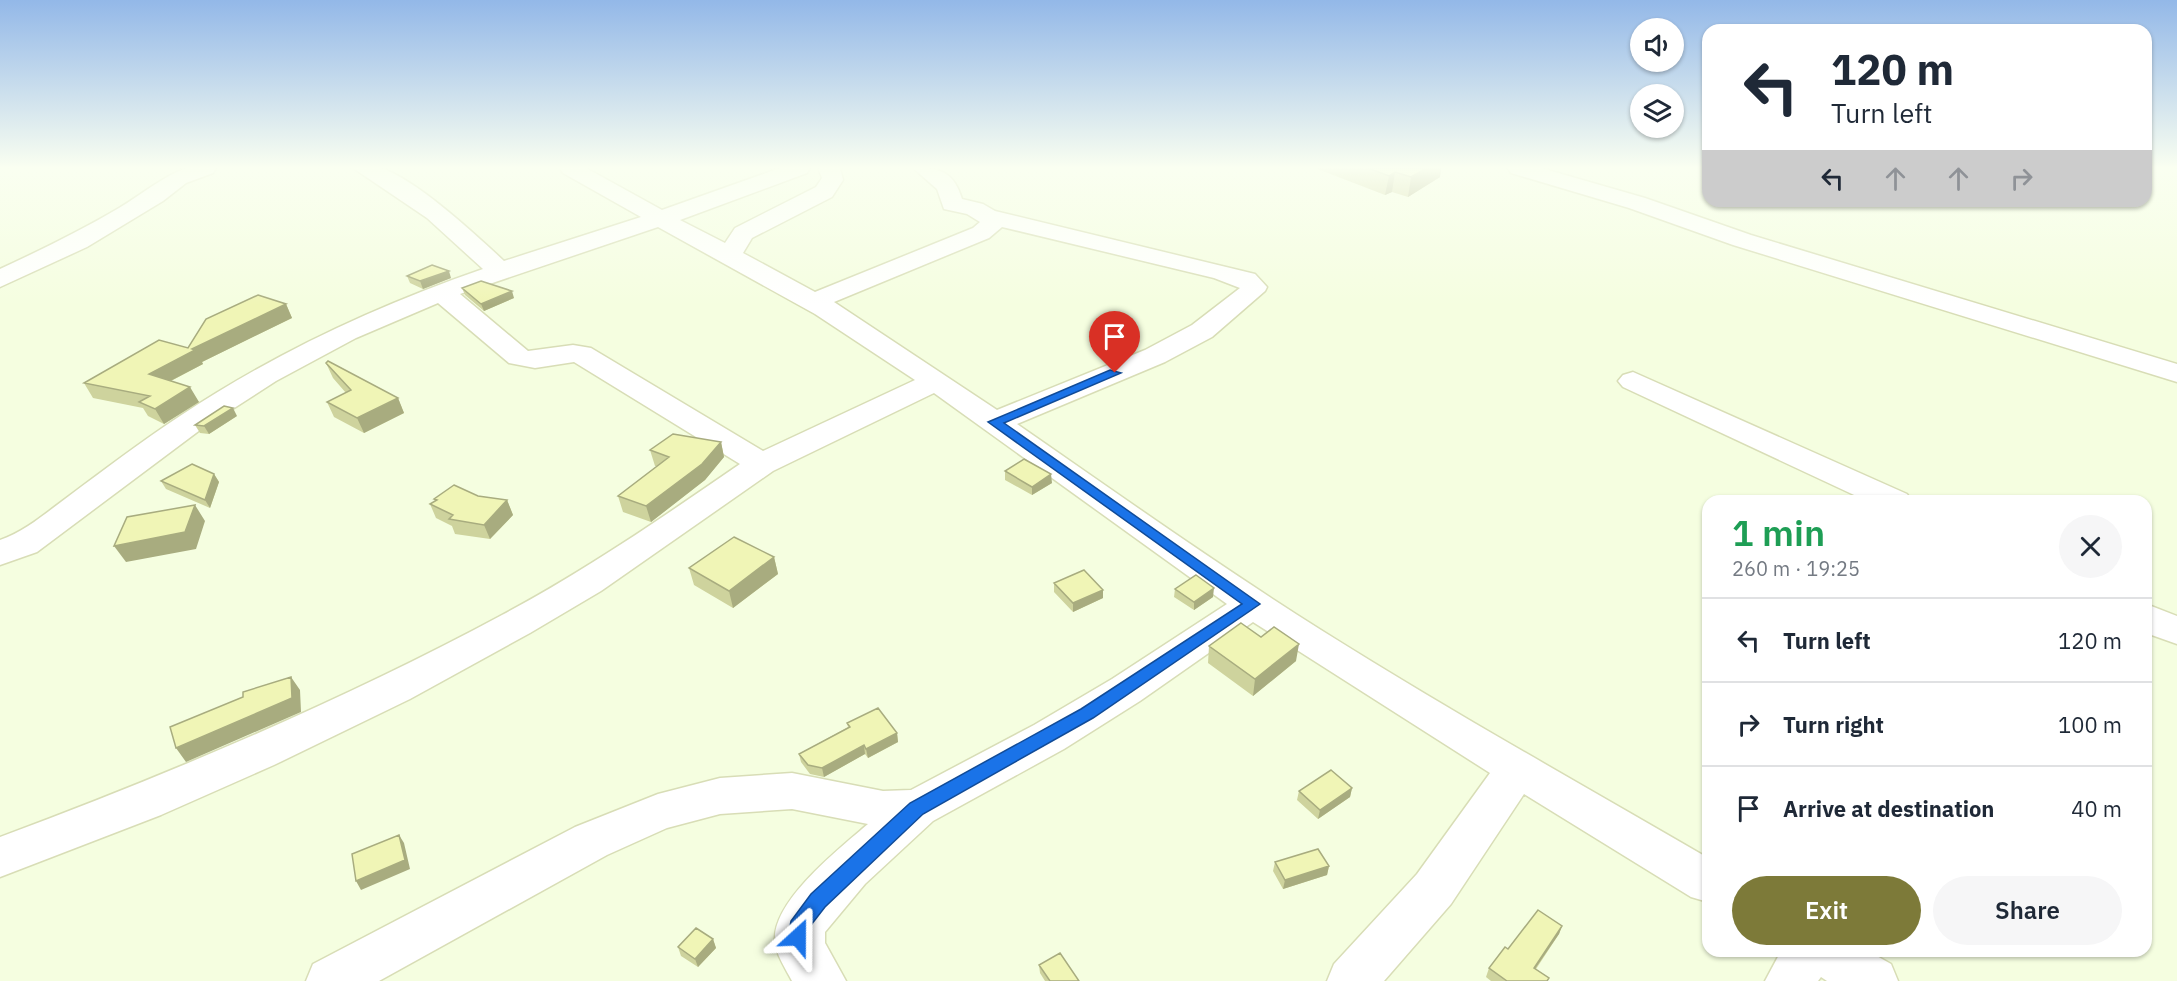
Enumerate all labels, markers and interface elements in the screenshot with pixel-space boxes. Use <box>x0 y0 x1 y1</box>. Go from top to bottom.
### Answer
map controls <box>1630 18 1684 138</box>
button: sound <box>1630 18 1684 72</box>
text: 120 m <box>1831 42 1954 97</box>
icon: left <box>1732 48 1810 126</box>
button: layers <box>1630 84 1684 138</box>
text: Turn left <box>1831 95 1932 130</box>
icon: left <box>1816 162 1849 195</box>
icon: ahead <box>1879 162 1912 195</box>
icon: ahead <box>1942 162 1975 195</box>
icon: right <box>2005 162 2038 195</box>
pin <box>1089 311 1140 373</box>
icon: arrive <box>1098 320 1131 353</box>
text: 1 min <box>1732 509 1825 556</box>
button: close <box>2059 515 2122 578</box>
text: 260 m · 19:25 <box>1732 555 1860 582</box>
icon: left <box>1732 624 1765 657</box>
text: Turn left <box>1783 626 1871 655</box>
text: 120 m <box>2058 626 2122 655</box>
icon: right <box>1732 708 1765 741</box>
text: Turn right <box>1783 710 1884 739</box>
text: 100 m <box>2058 710 2122 739</box>
icon: arrive <box>1732 792 1765 825</box>
text: Arrive at destination <box>1783 794 1994 823</box>
text: 40 m <box>2071 794 2122 823</box>
button: Exit <box>1732 876 1921 945</box>
button: Share <box>1933 876 2122 945</box>
position arrow <box>766 905 830 969</box>

